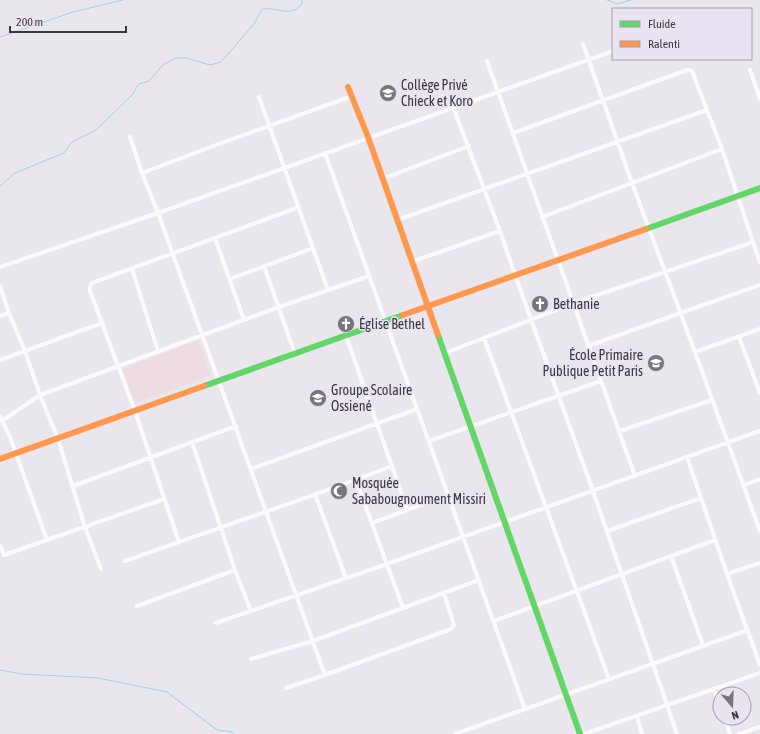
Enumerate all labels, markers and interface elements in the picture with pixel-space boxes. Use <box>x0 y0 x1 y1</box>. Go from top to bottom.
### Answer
scale bar <box>10 8 126 34</box>
legend <box>612 8 752 60</box>
text: 200 m <box>16 15 43 29</box>
text: Fluide <box>648 17 676 31</box>
text: Ralenti <box>648 37 680 51</box>
place label: Collège Privé Chieck et Koro <box>401 77 473 109</box>
school or university icon: Collège Privé Chieck et Koro <box>378 83 398 103</box>
church icon: Bethanie <box>530 294 550 314</box>
place label: Bethanie <box>553 296 600 312</box>
church icon: Église Bethel <box>336 314 356 334</box>
place label: Église Bethel <box>359 316 425 332</box>
place label: École Primaire Publique Petit Paris <box>542 347 643 379</box>
school or university icon: École Primaire Publique Petit Paris <box>646 353 666 373</box>
place label: Groupe Scolaire Ossiené <box>331 382 412 414</box>
school or university icon: Groupe Scolaire Ossiené <box>308 388 328 408</box>
place label: Mosquée Sababougnoument Missiri <box>352 475 486 507</box>
mosque icon: Mosquée Sababougnoument Missiri <box>329 481 349 501</box>
north arrow <box>712 686 752 726</box>
text: N <box>730 709 740 722</box>

